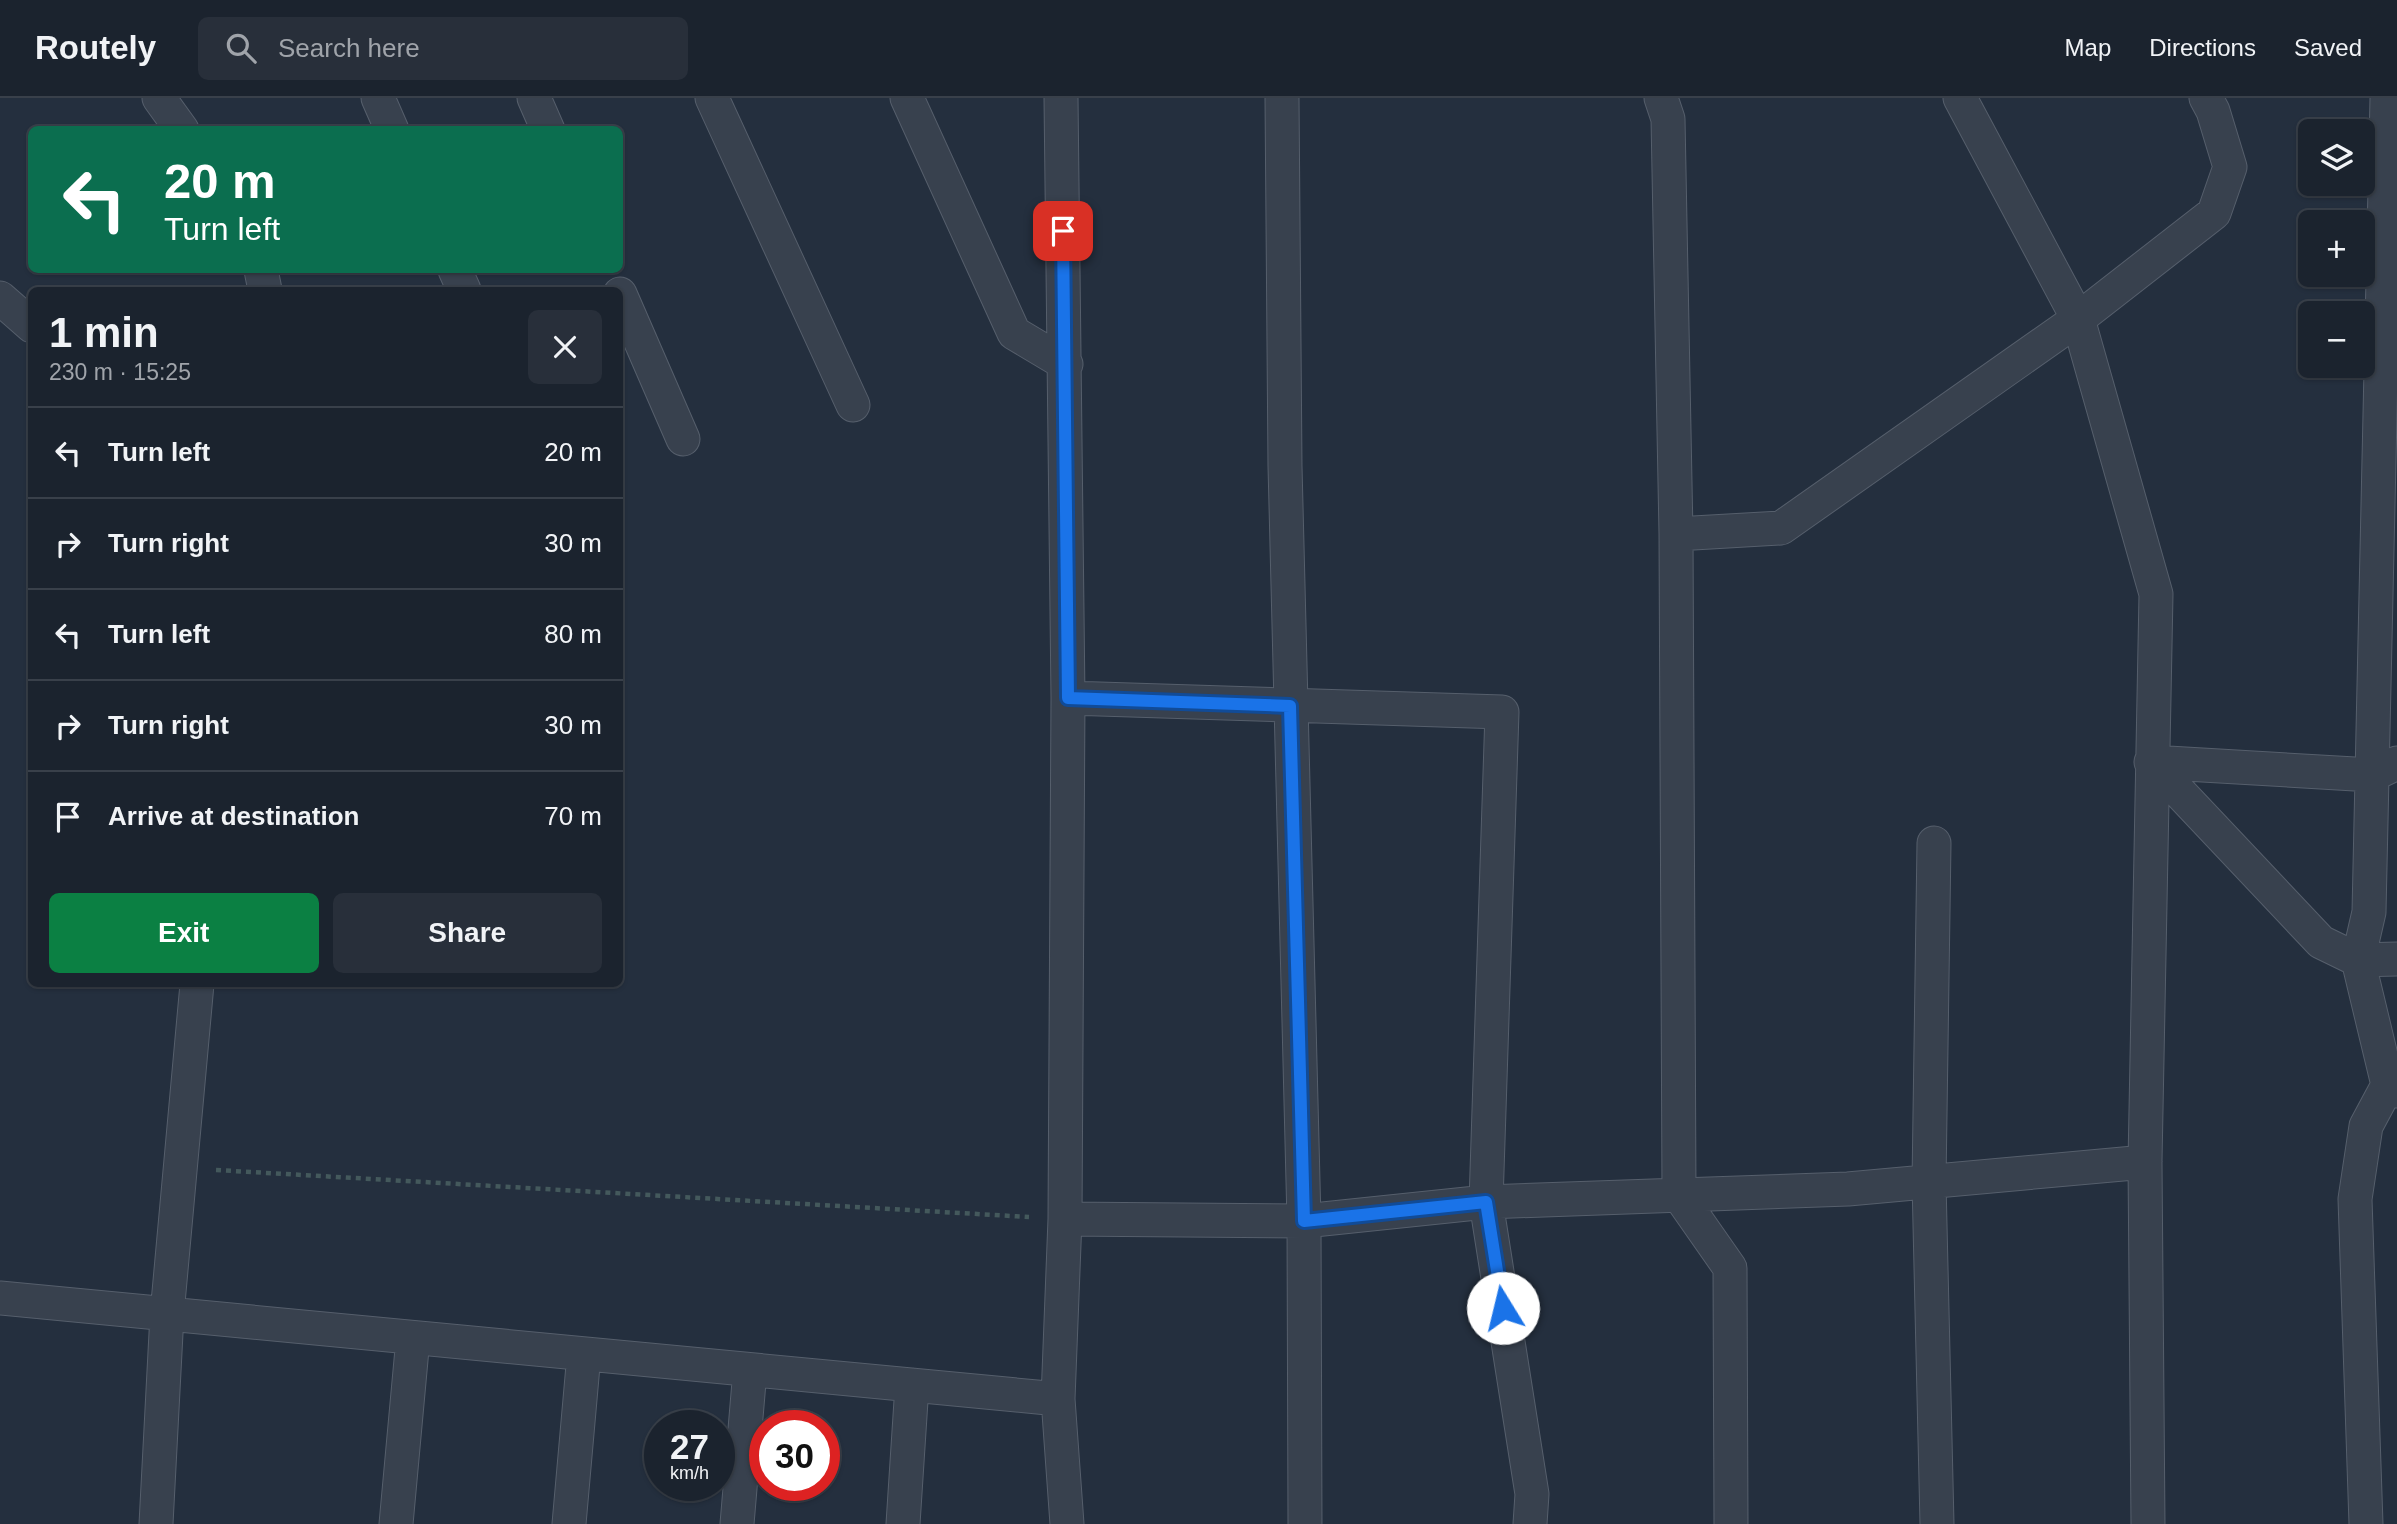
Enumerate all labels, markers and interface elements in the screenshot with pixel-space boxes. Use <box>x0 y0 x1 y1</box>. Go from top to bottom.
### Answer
search box <box>198 17 688 80</box>
text: Routely <box>35 29 156 66</box>
icon: search <box>222 29 260 67</box>
text: Search here <box>278 33 420 63</box>
text: Map <box>2065 34 2111 61</box>
text: Directions <box>2149 34 2256 61</box>
text: Saved <box>2294 34 2362 61</box>
map controls <box>2298 119 2375 378</box>
button: layers <box>2298 119 2375 196</box>
icon: left <box>49 154 140 245</box>
text: 20 m <box>164 154 276 208</box>
pin <box>1033 201 1093 261</box>
button: + <box>2298 210 2375 287</box>
text: Turn left <box>164 211 280 247</box>
icon: arrive <box>1044 212 1082 250</box>
button: − <box>2298 301 2375 378</box>
text: 1 min <box>49 309 159 356</box>
button: close <box>528 310 602 384</box>
text: 230 m · 15:25 <box>49 359 191 385</box>
icon: left <box>49 434 87 472</box>
text: Turn left <box>108 437 210 467</box>
text: 20 m <box>544 437 602 467</box>
icon: right <box>49 525 87 563</box>
text: Turn right <box>108 528 229 558</box>
text: 30 m <box>544 528 602 558</box>
icon: left <box>49 616 87 654</box>
text: Turn left <box>108 619 210 649</box>
text: 80 m <box>544 619 602 649</box>
icon: right <box>49 707 87 745</box>
text: Turn right <box>108 710 229 740</box>
text: 30 m <box>544 710 602 740</box>
icon: arrive <box>49 798 87 836</box>
text: Arrive at destination <box>108 801 359 831</box>
text: 70 m <box>544 801 602 831</box>
button: Exit <box>49 893 319 973</box>
button: Share <box>333 893 602 973</box>
position arrow <box>1466 1271 1540 1345</box>
speed limit sign: 30 <box>749 1410 840 1501</box>
text: 27 <box>670 1427 709 1466</box>
text: km/h <box>670 1463 709 1483</box>

